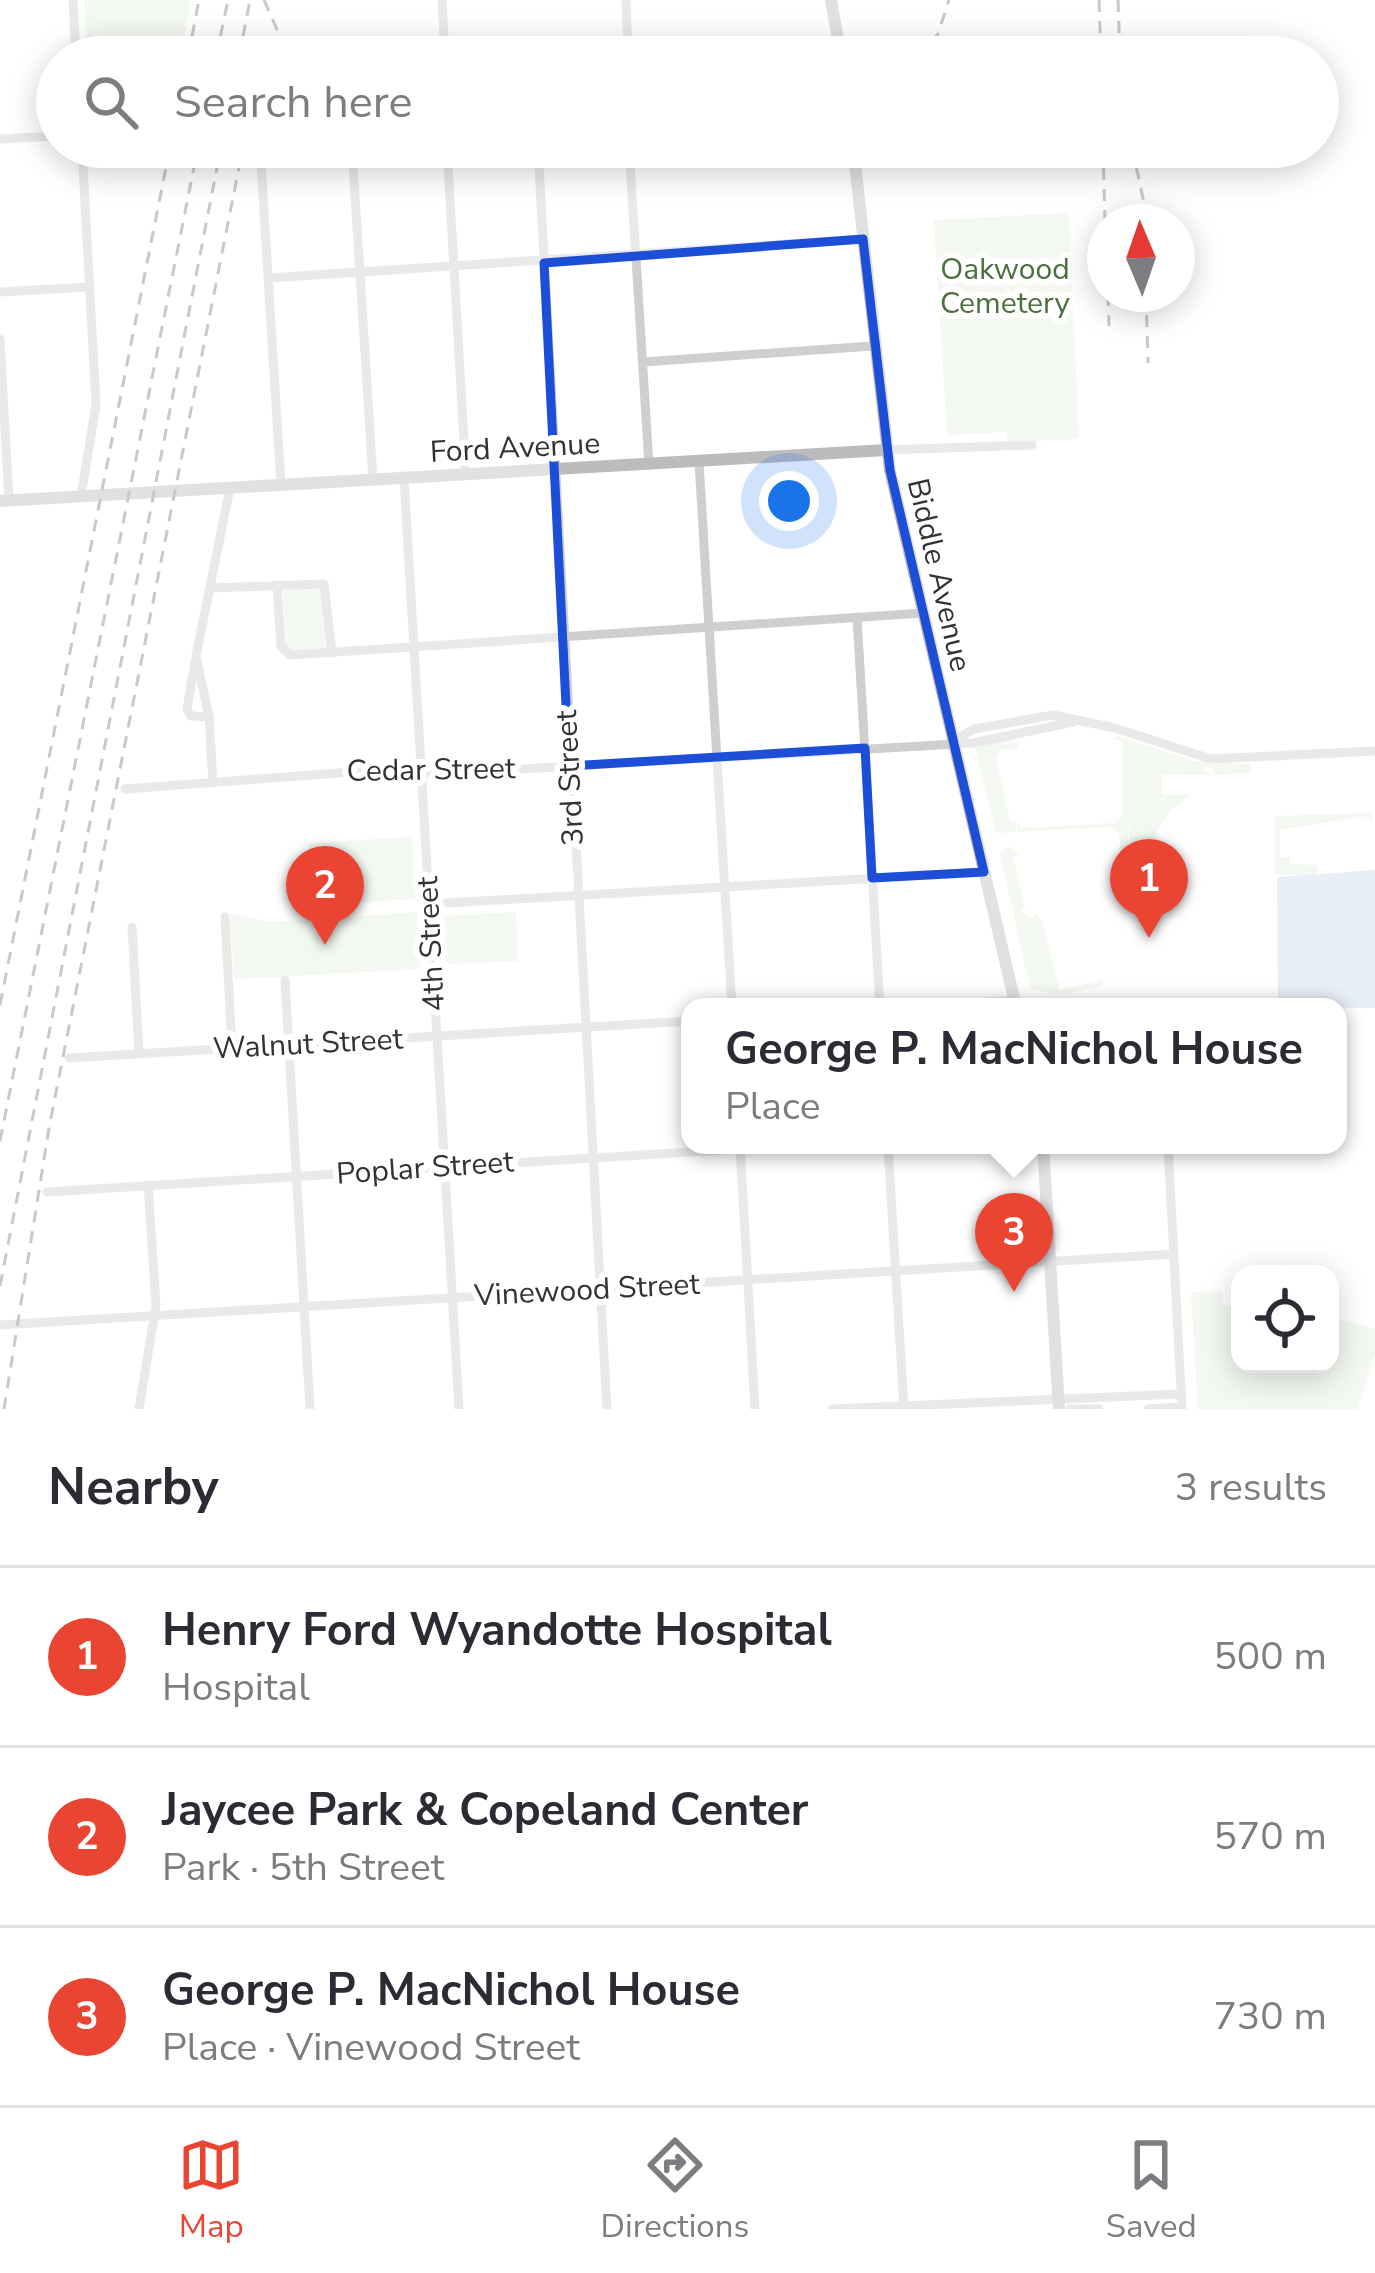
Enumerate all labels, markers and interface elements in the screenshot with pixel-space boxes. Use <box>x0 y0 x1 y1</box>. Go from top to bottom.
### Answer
search box <box>36 36 1339 168</box>
icon: search <box>78 69 144 135</box>
text: Search here <box>174 72 413 133</box>
north arrow <box>1087 204 1195 312</box>
park label: Oakwood Cemetery <box>940 249 1071 324</box>
street label: Ford Avenue <box>429 423 601 473</box>
your location <box>759 471 819 531</box>
street label: Biddle Avenue <box>897 475 981 675</box>
street label: 3rd Street <box>546 709 594 847</box>
street label: Cedar Street <box>346 748 516 792</box>
pin: 1 <box>1110 839 1188 938</box>
pin: 2 <box>286 846 364 945</box>
street label: 4th Street <box>407 875 455 1013</box>
popup <box>681 998 1347 1154</box>
street label: Walnut Street <box>212 1019 404 1069</box>
text: George P. MacNichol House <box>725 1019 1303 1080</box>
text: Place <box>725 1080 820 1133</box>
street label: Poplar Street <box>335 1141 515 1195</box>
pin: 3 <box>975 1193 1053 1292</box>
street label: Vinewood Street <box>472 1264 701 1316</box>
map controls <box>1231 1265 1339 1373</box>
button: locate <box>1231 1265 1339 1373</box>
text: Nearby <box>48 1452 219 1522</box>
text: 3 results <box>1175 1461 1327 1514</box>
text: Henry Ford Wyandotte Hospital <box>162 1600 832 1661</box>
text: 1 <box>75 1630 99 1683</box>
text: 500 m <box>1213 1630 1327 1683</box>
text: Hospital <box>162 1661 310 1714</box>
text: Jaycee Park & Copeland Center <box>162 1780 808 1841</box>
text: 2 <box>75 1810 99 1863</box>
text: 570 m <box>1213 1810 1327 1863</box>
text: Park · 5th Street <box>162 1841 444 1894</box>
text: George P. MacNichol House <box>162 1960 740 2021</box>
text: 3 <box>75 1990 99 2043</box>
text: 730 m <box>1213 1990 1327 2043</box>
text: Place · Vinewood Street <box>162 2021 580 2074</box>
tab: Map <box>178 2132 244 2249</box>
tab: Directions <box>601 2132 749 2249</box>
tab: Saved <box>1106 2132 1197 2249</box>

